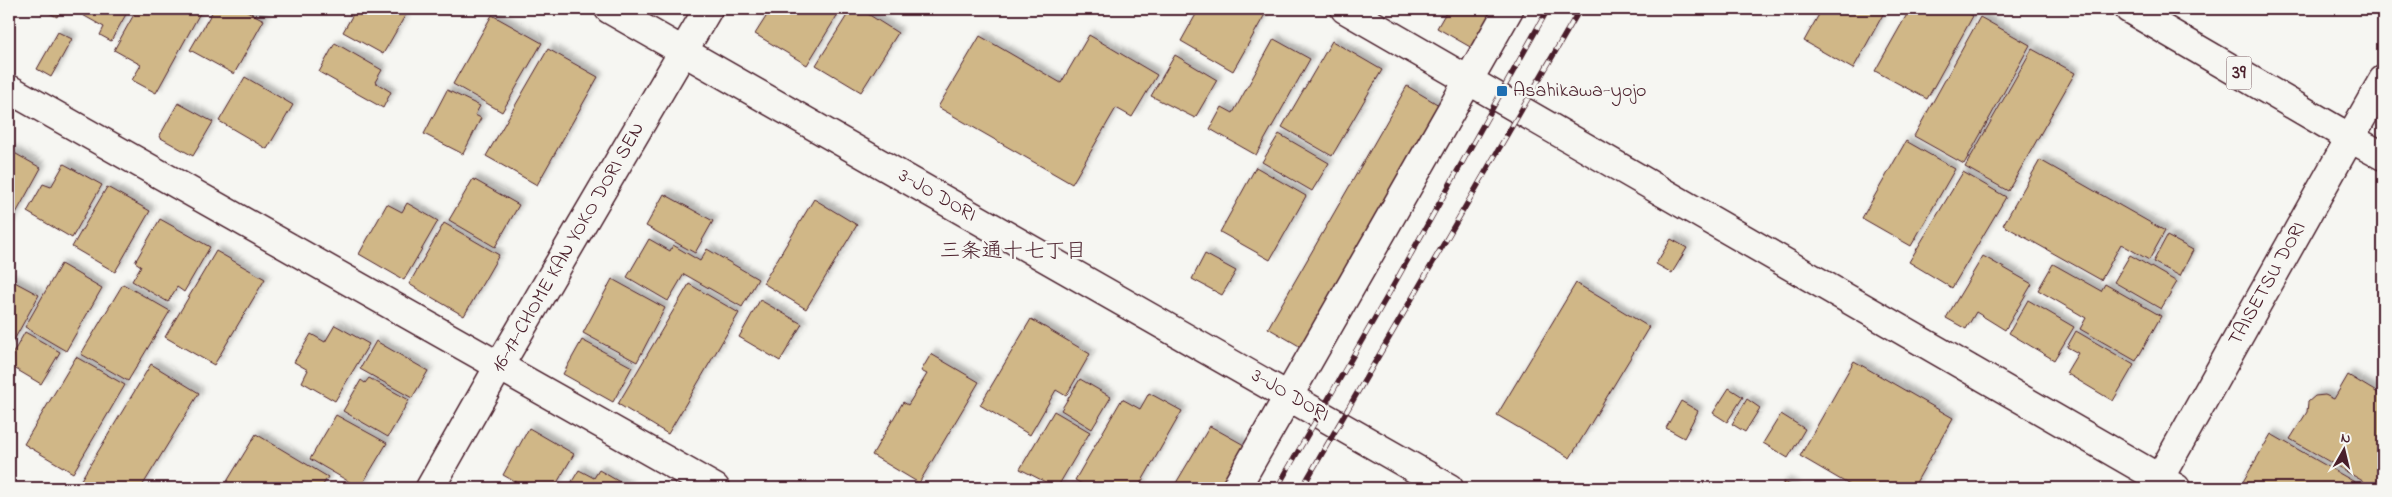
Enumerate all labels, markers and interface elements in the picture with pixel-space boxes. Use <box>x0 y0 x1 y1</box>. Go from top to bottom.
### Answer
road number: 39 <box>2226 56 2252 90</box>
place label: Asahikawa-yojo <box>1513 77 1647 106</box>
marker: Asahikawa-yojo <box>1495 84 1509 98</box>
street label: 16-17-CHOME KAN YOKO DORI SEN <box>485 117 653 379</box>
street label: 3-JO DORI <box>892 162 982 230</box>
street label: TAISETSU DORI <box>2222 217 2314 351</box>
district label: 三条通十七丁目 <box>940 237 1087 267</box>
street label: 3-JO DORI <box>1245 362 1335 430</box>
north arrow <box>2320 424 2370 474</box>
text: N <box>2339 428 2352 450</box>

